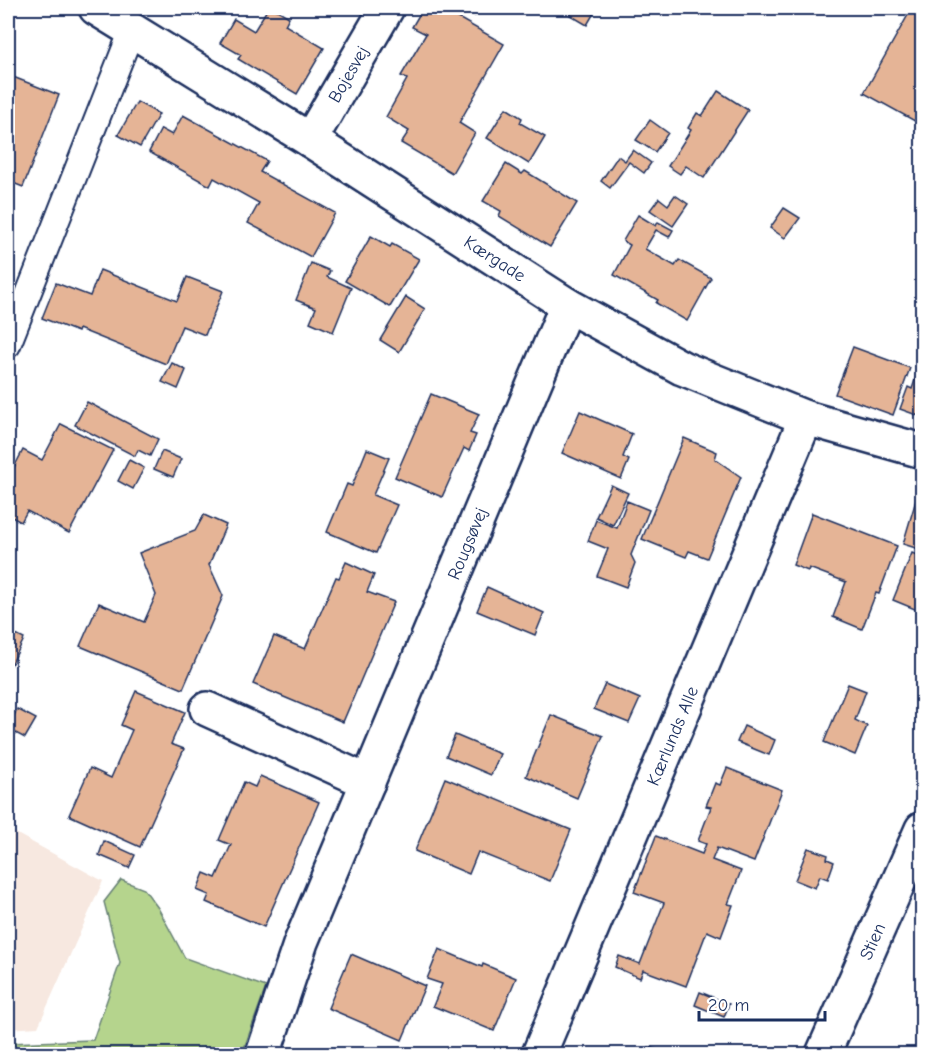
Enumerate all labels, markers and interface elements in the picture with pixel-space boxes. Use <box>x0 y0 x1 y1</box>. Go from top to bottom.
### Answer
street label: Bojesvej <box>324 43 373 107</box>
street label: Kærgade <box>460 232 529 286</box>
street label: Rougsøvej <box>443 505 492 583</box>
street label: Kærlunds Alle <box>643 683 703 789</box>
street label: Stien <box>856 920 890 963</box>
scale bar <box>699 984 825 1022</box>
text: 20 m <box>708 995 749 1016</box>

